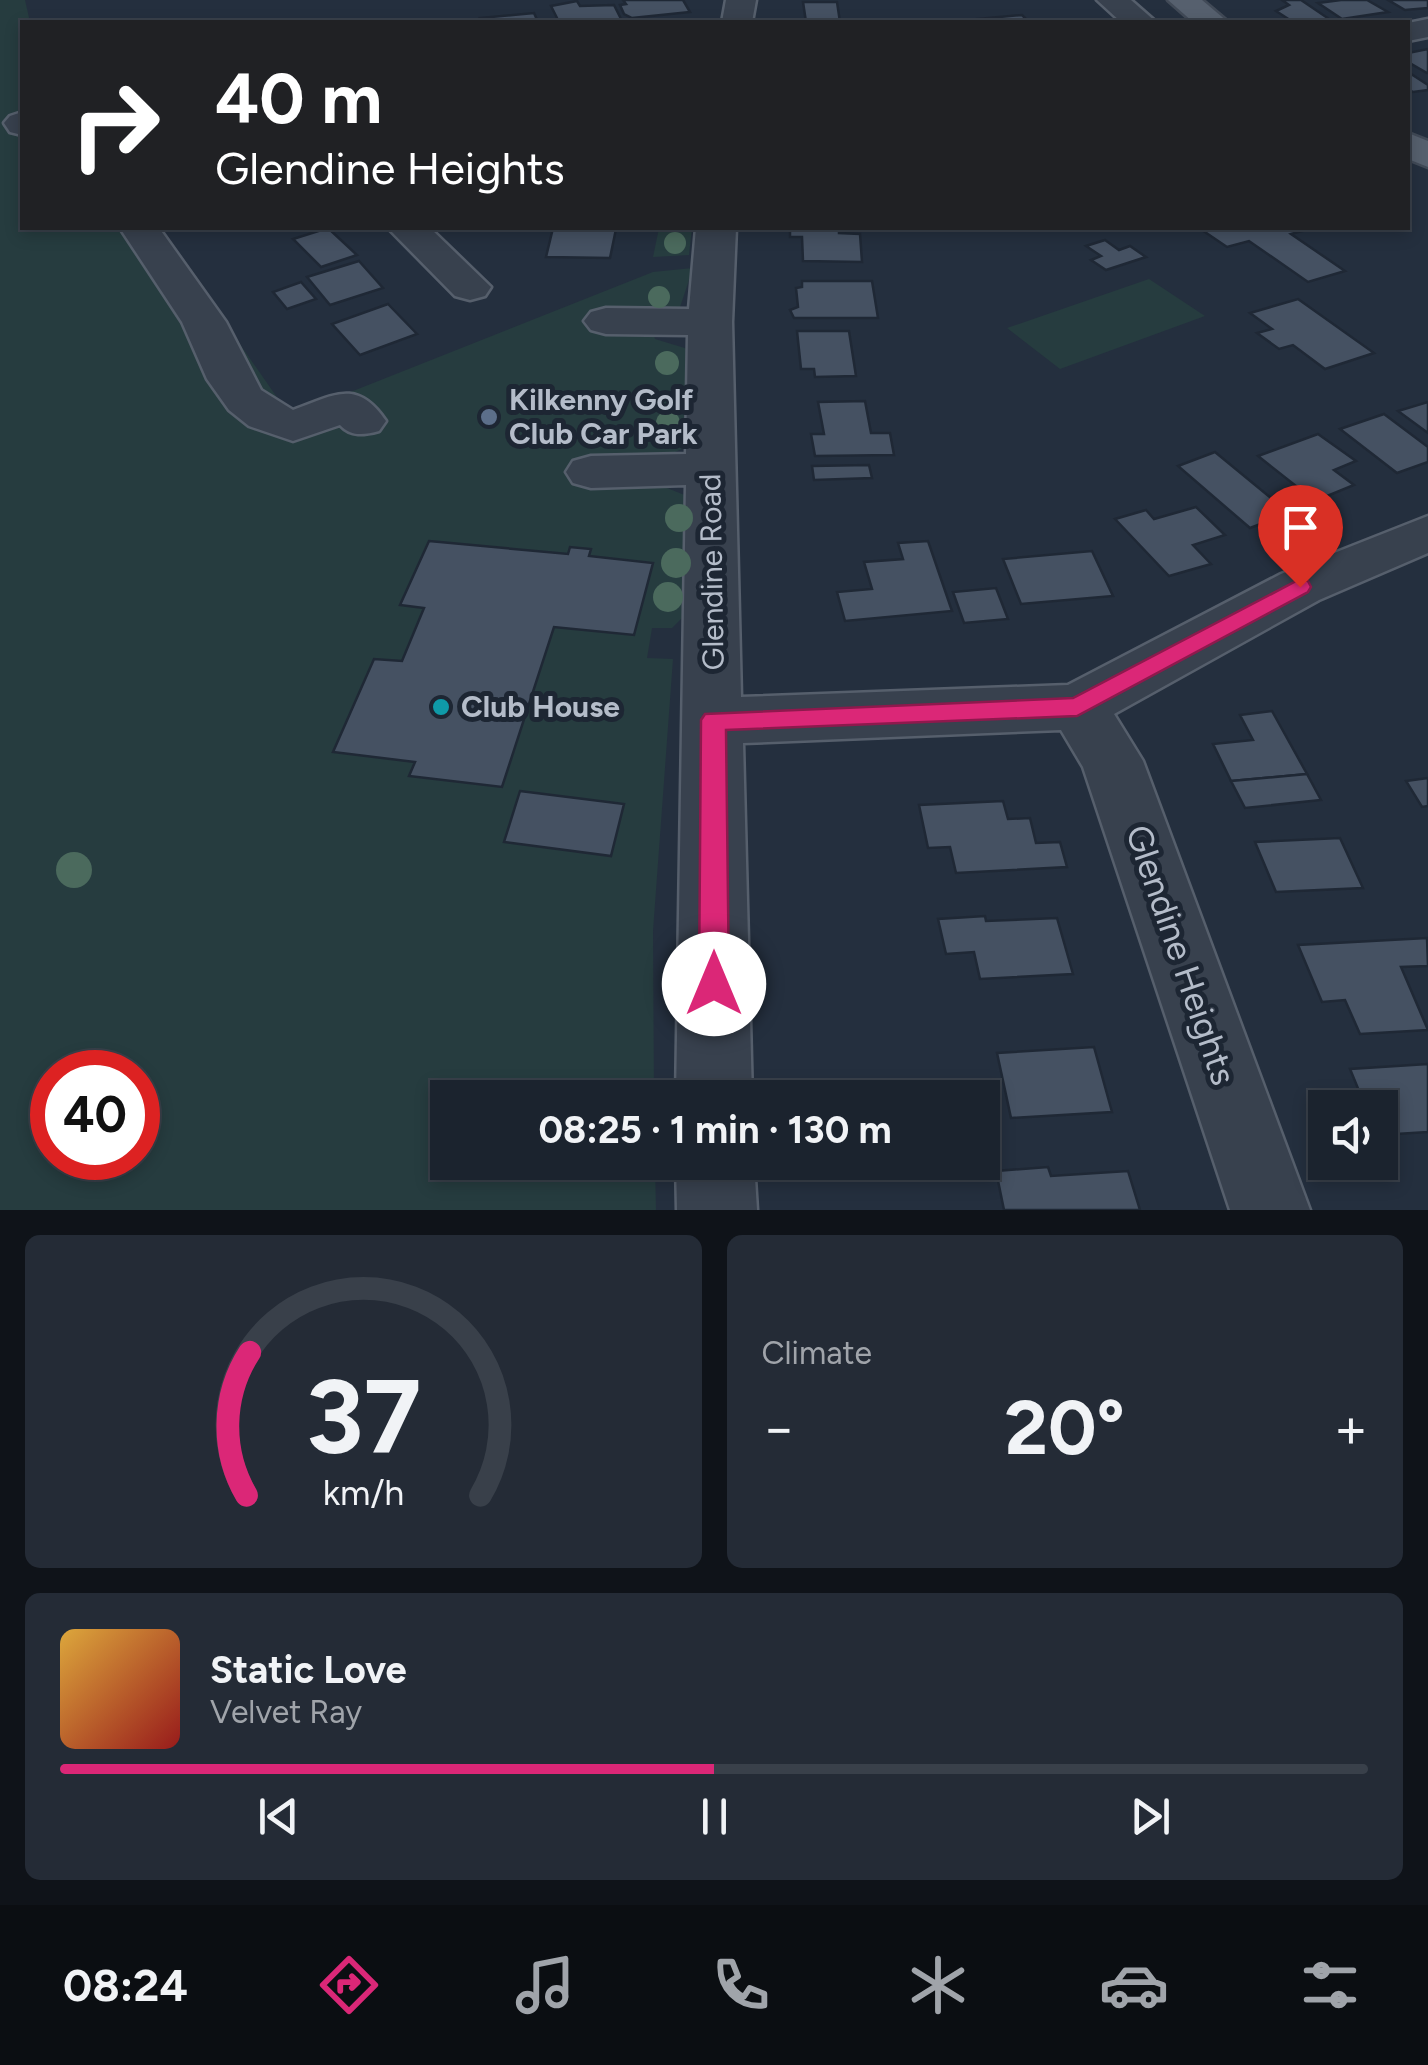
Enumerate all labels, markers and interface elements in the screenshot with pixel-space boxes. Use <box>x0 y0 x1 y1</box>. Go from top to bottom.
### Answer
text: 40 m <box>215 56 382 141</box>
icon: right <box>50 60 180 190</box>
text: Glendine Heights <box>215 141 565 195</box>
place label: Kilkenny Golf Club Car Park <box>509 381 698 452</box>
marker: Kilkenny Golf Club Car Park <box>478 406 500 428</box>
street label: Glendine Road <box>691 473 732 671</box>
pin <box>1258 485 1343 588</box>
icon: arrive <box>1273 500 1328 555</box>
place label: Club House <box>461 688 620 725</box>
marker: Club House <box>430 696 452 718</box>
street label: Glendine Heights <box>1117 820 1245 1090</box>
position arrow <box>662 932 766 1036</box>
speed limit sign: 40 <box>30 1050 160 1180</box>
map controls <box>1308 1090 1398 1180</box>
button: sound <box>1308 1090 1398 1180</box>
text: 08:25 · 1 min · 130 m <box>538 1107 892 1153</box>
text: Climate <box>762 1334 872 1372</box>
text: 37 <box>305 1354 421 1479</box>
text: 20° <box>1005 1383 1125 1473</box>
text: − <box>762 1395 796 1461</box>
text: + <box>1334 1395 1368 1461</box>
text: km/h <box>322 1471 404 1514</box>
text: Static Love <box>210 1647 407 1693</box>
text: Velvet Ray <box>210 1693 362 1731</box>
icon: previous <box>251 1789 306 1844</box>
icon: pause <box>687 1789 742 1844</box>
icon: next <box>1123 1789 1178 1844</box>
icon: directions <box>314 1950 384 2020</box>
icon: music <box>510 1950 580 2020</box>
icon: phone <box>706 1950 776 2020</box>
icon: climate <box>903 1950 973 2020</box>
icon: car <box>1099 1950 1169 2020</box>
icon: filters <box>1295 1950 1365 2020</box>
text: 08:24 <box>63 1958 188 2012</box>

